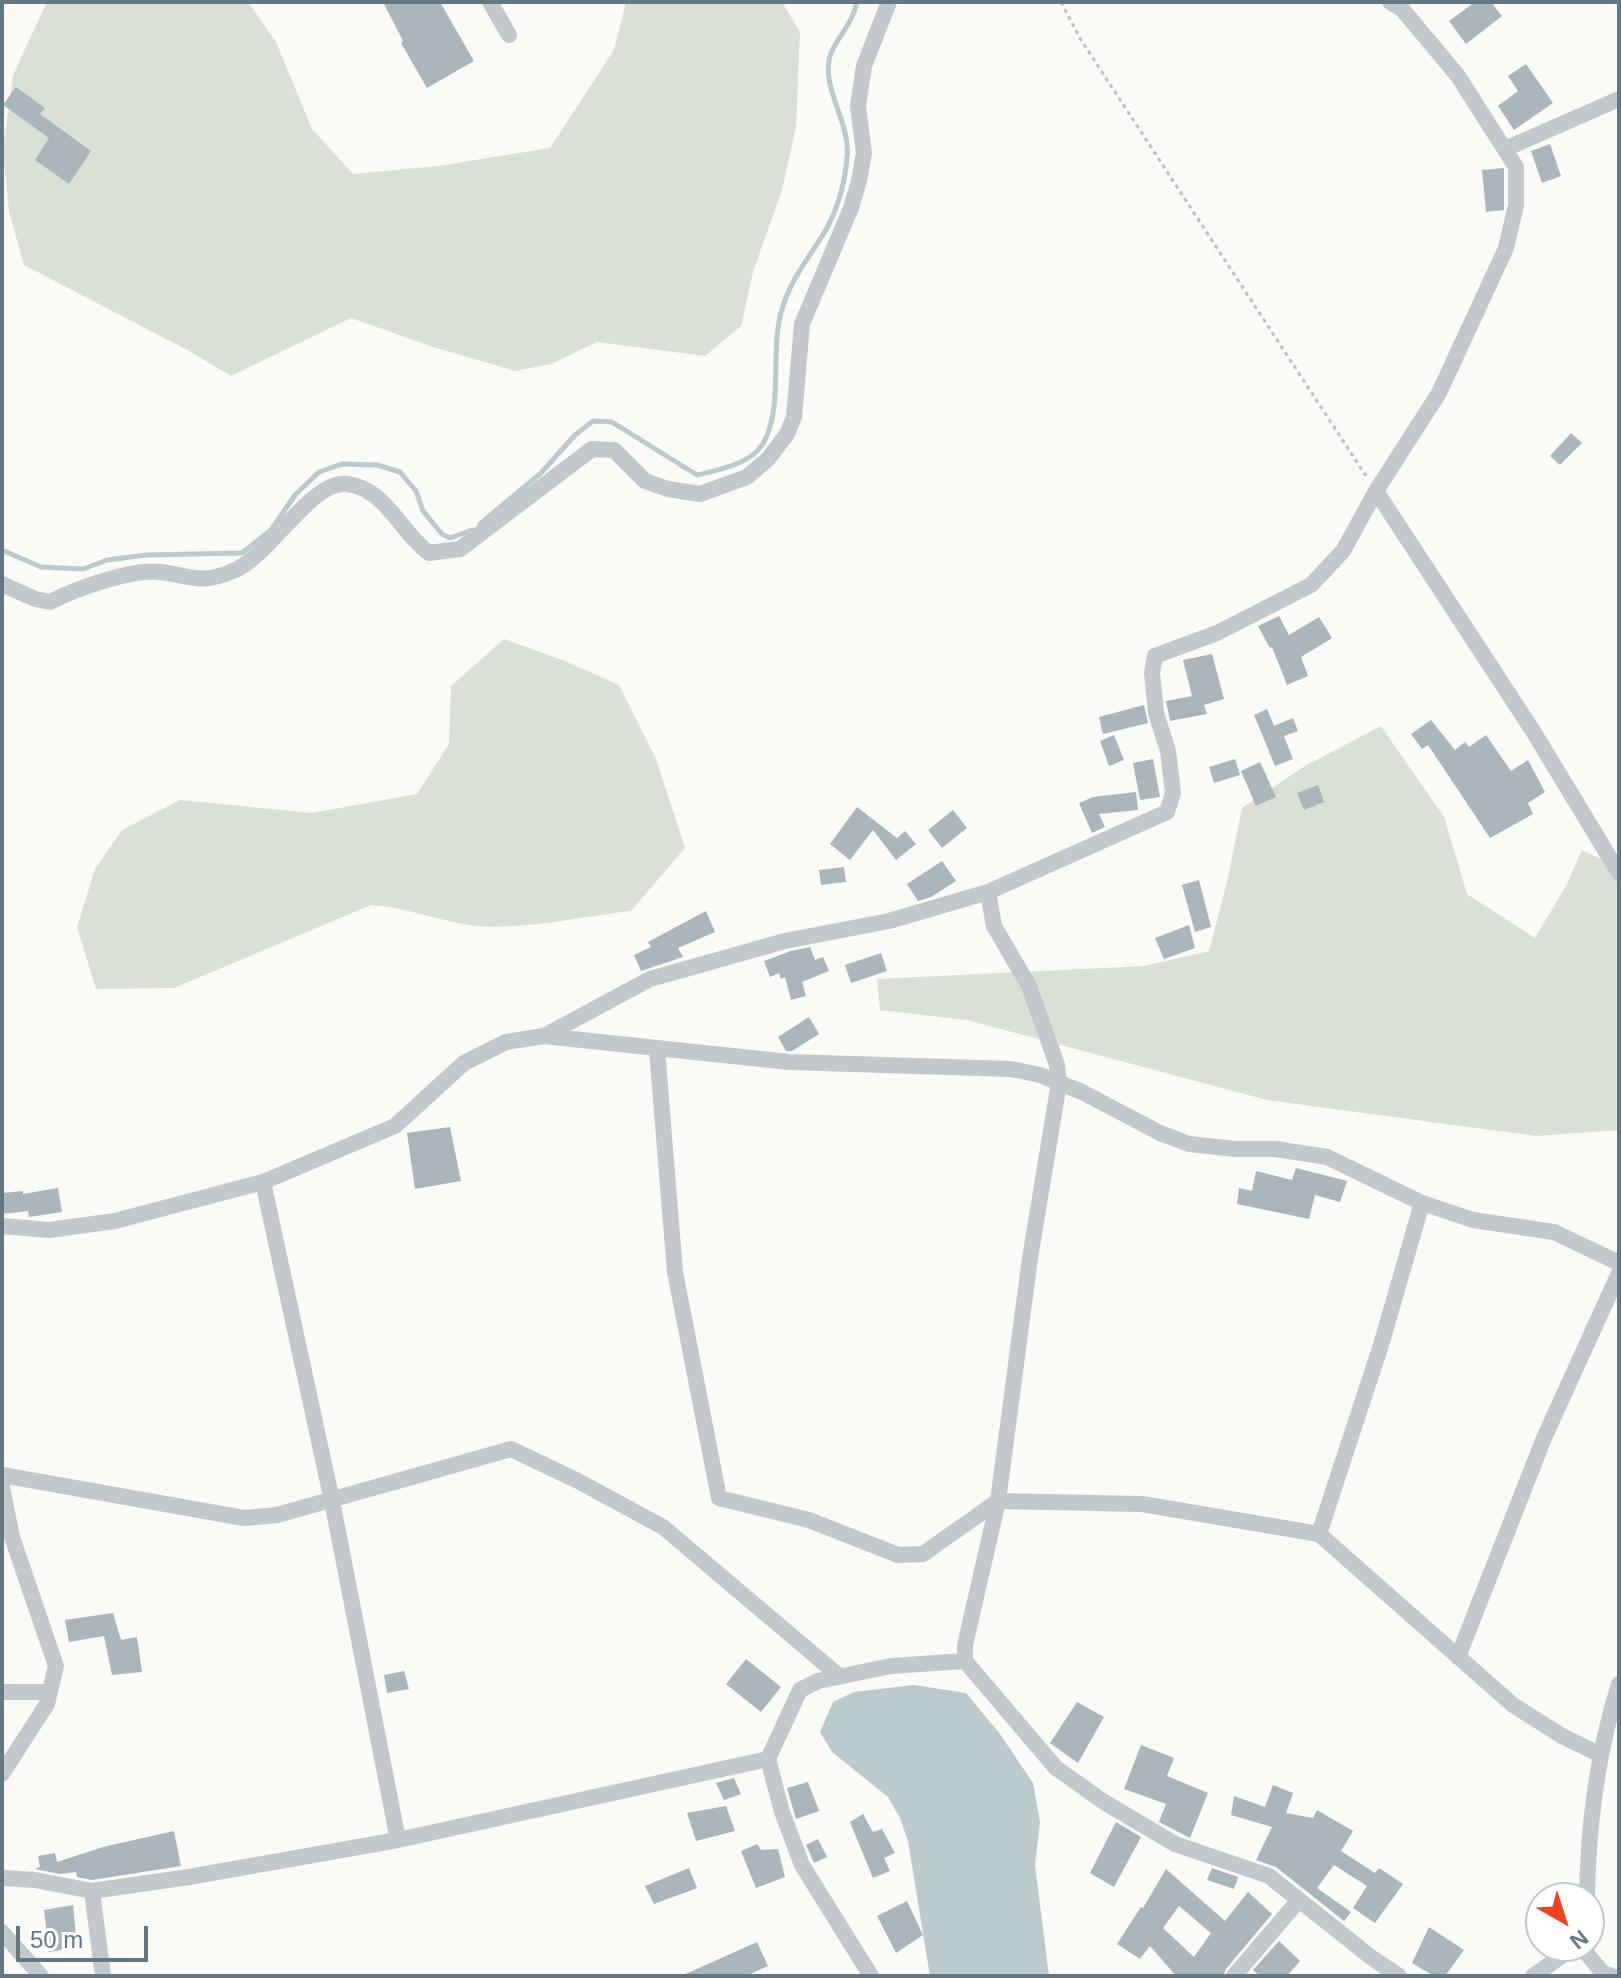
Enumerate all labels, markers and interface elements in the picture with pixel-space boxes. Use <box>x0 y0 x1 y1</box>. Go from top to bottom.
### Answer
north arrow <box>1525 1882 1605 1962</box>
scale bar <box>20 1910 152 1960</box>
text: N <box>1565 1925 1593 1954</box>
text: 50 m <box>30 1926 83 1953</box>

